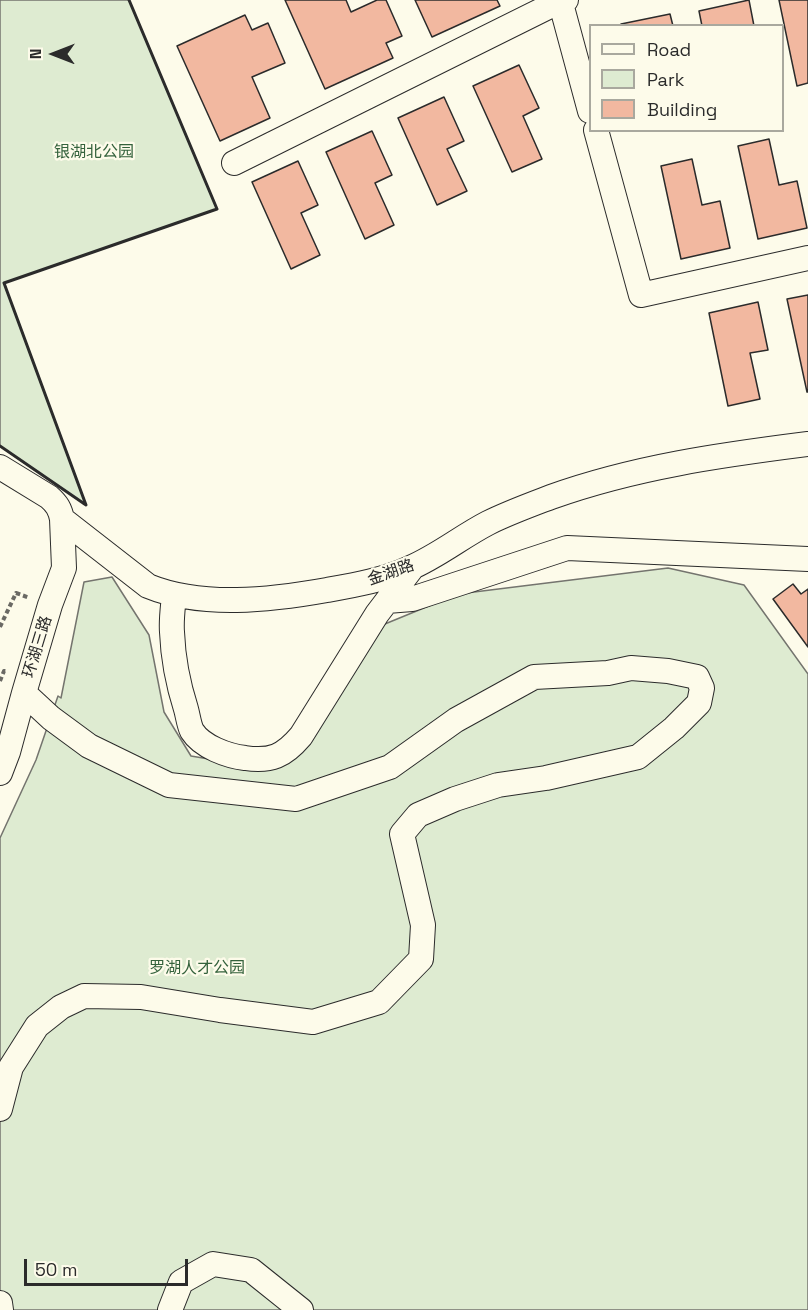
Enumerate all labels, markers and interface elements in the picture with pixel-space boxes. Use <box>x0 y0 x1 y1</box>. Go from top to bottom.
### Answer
north arrow <box>24 24 84 84</box>
legend <box>589 24 784 132</box>
text: Road <box>647 38 691 61</box>
text: N <box>25 49 46 59</box>
text: Park <box>647 68 684 91</box>
text: Building <box>647 98 717 121</box>
park label: 银湖北公园 <box>54 143 134 163</box>
street label: 金湖路 <box>365 556 417 590</box>
street label: 环湖三路 <box>19 614 57 680</box>
park label: 罗湖人才公园 <box>149 959 245 979</box>
scale bar <box>27 1247 190 1285</box>
text: 50 m <box>35 1258 77 1281</box>

